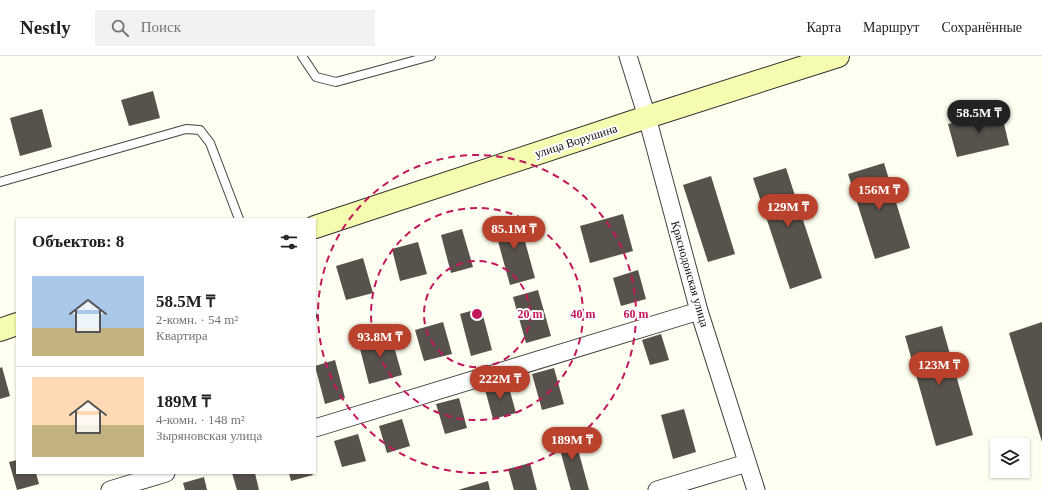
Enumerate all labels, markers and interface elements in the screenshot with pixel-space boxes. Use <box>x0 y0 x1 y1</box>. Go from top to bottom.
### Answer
search box <box>95 10 375 46</box>
text: Nestly <box>20 17 71 38</box>
icon: search <box>109 17 131 39</box>
text: Поиск <box>141 19 181 35</box>
text: Карта <box>806 20 841 35</box>
text: Маршрут <box>863 20 919 35</box>
text: Сохранённые <box>941 20 1022 35</box>
pin: 58.5M ₸ <box>942 100 1016 134</box>
text: 58.5M ₸ <box>956 105 1002 120</box>
street label: улица Ворушина <box>533 121 620 161</box>
pin: 156M ₸ <box>846 177 912 211</box>
text: 156M ₸ <box>858 182 900 197</box>
pin: 129M ₸ <box>755 194 821 228</box>
text: 129M ₸ <box>767 199 809 214</box>
pin: 85.1M ₸ <box>477 216 551 250</box>
street label: Краснодонская улица <box>668 219 712 329</box>
text: 85.1M ₸ <box>491 221 537 236</box>
icon: filters <box>278 231 300 253</box>
text: Объектов: 8 <box>32 232 124 251</box>
icon: home <box>64 292 112 340</box>
text: 58.5M ₸ <box>156 292 215 311</box>
centre of rings <box>470 307 484 321</box>
text: 20 m <box>518 307 543 321</box>
text: 40 m <box>571 307 596 321</box>
text: 60 m <box>624 307 649 321</box>
text: 2-комн. · 54 m² <box>156 312 238 327</box>
pin: 93.8M ₸ <box>343 324 417 358</box>
text: Квартира <box>156 328 208 343</box>
text: 93.8M ₸ <box>357 329 403 344</box>
pin: 123M ₸ <box>906 352 972 386</box>
text: 123M ₸ <box>918 357 960 372</box>
pin: 222M ₸ <box>467 366 533 400</box>
text: 222M ₸ <box>479 371 521 386</box>
text: 189M ₸ <box>156 392 211 411</box>
icon: home <box>64 393 112 441</box>
text: 4-комн. · 148 m² <box>156 412 245 427</box>
pin: 189M ₸ <box>539 427 605 461</box>
text: Зыряновская улица <box>156 428 262 443</box>
text: 189M ₸ <box>551 432 593 447</box>
map controls <box>990 438 1030 478</box>
button: layers <box>990 438 1030 478</box>

